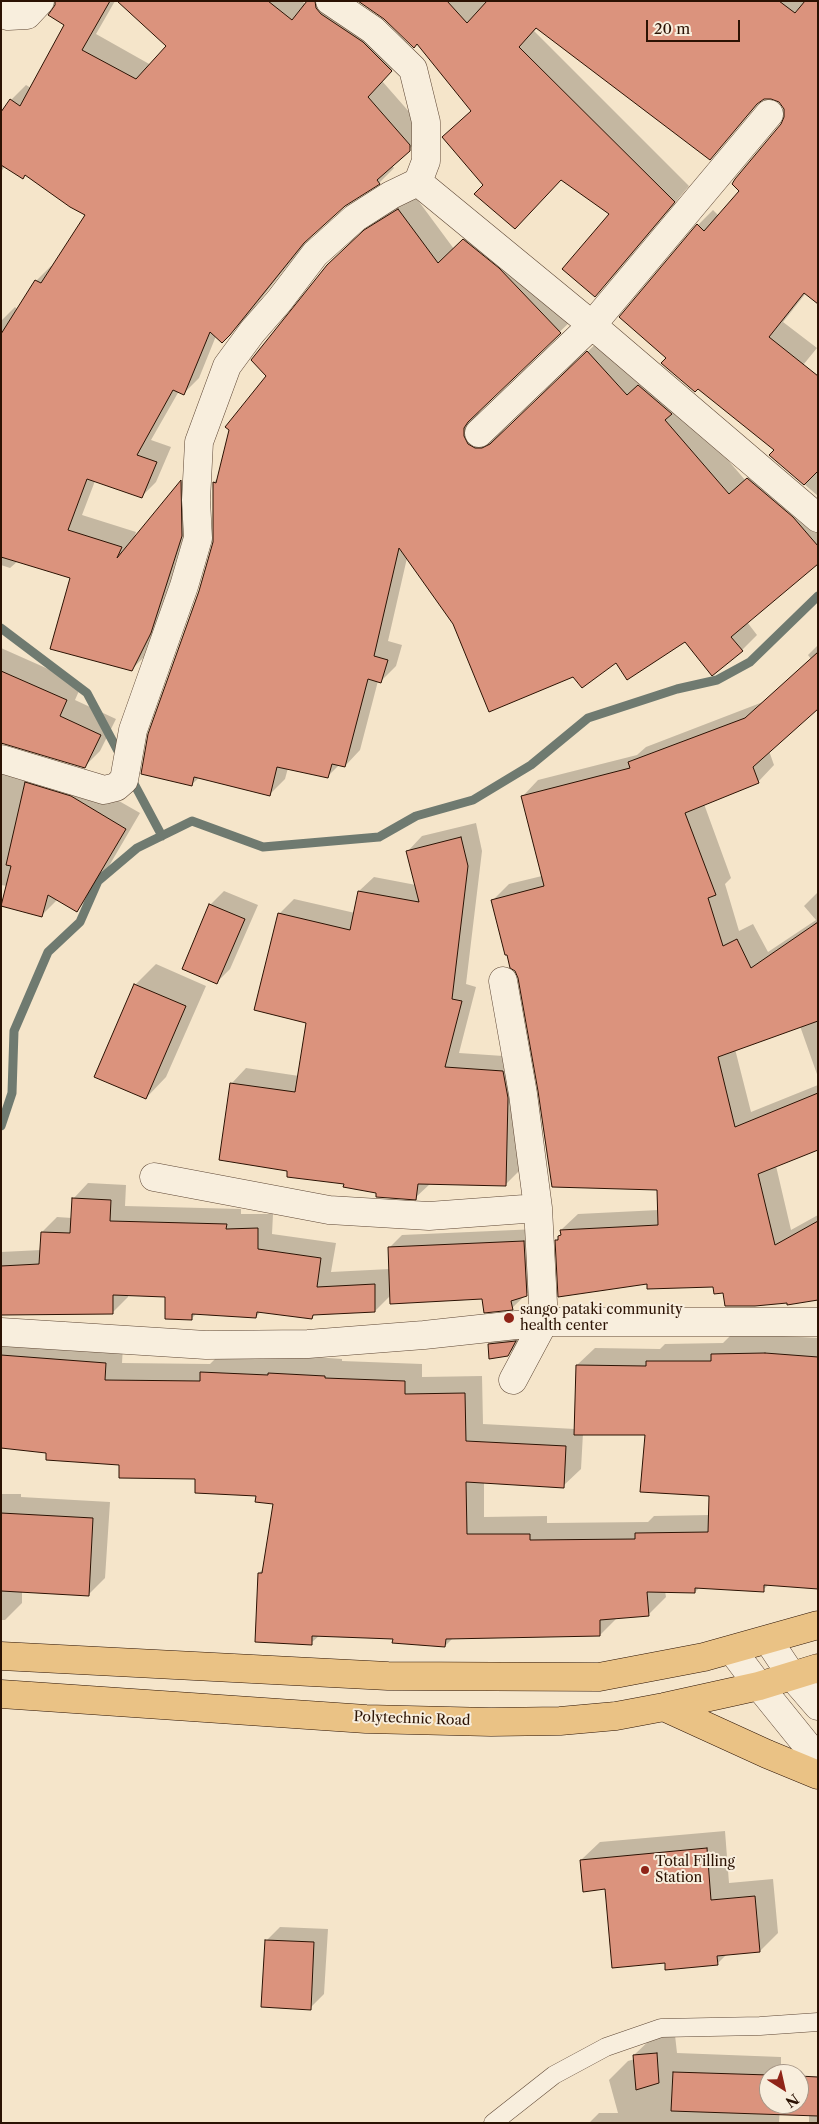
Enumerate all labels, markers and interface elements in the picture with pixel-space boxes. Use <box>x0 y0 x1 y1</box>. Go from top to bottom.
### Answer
scale bar <box>649 10 743 42</box>
text: 20 m <box>654 19 690 38</box>
place label: sango pataki community health center <box>520 1302 683 1334</box>
marker: sango pataki community health center <box>502 1311 516 1325</box>
street label: Polytechnic Road <box>353 1709 471 1729</box>
place label: Total Filling Station <box>655 1854 735 1886</box>
marker: Total Filling Station <box>639 1864 651 1876</box>
north arrow <box>759 2064 809 2114</box>
text: N <box>782 2090 802 2111</box>

